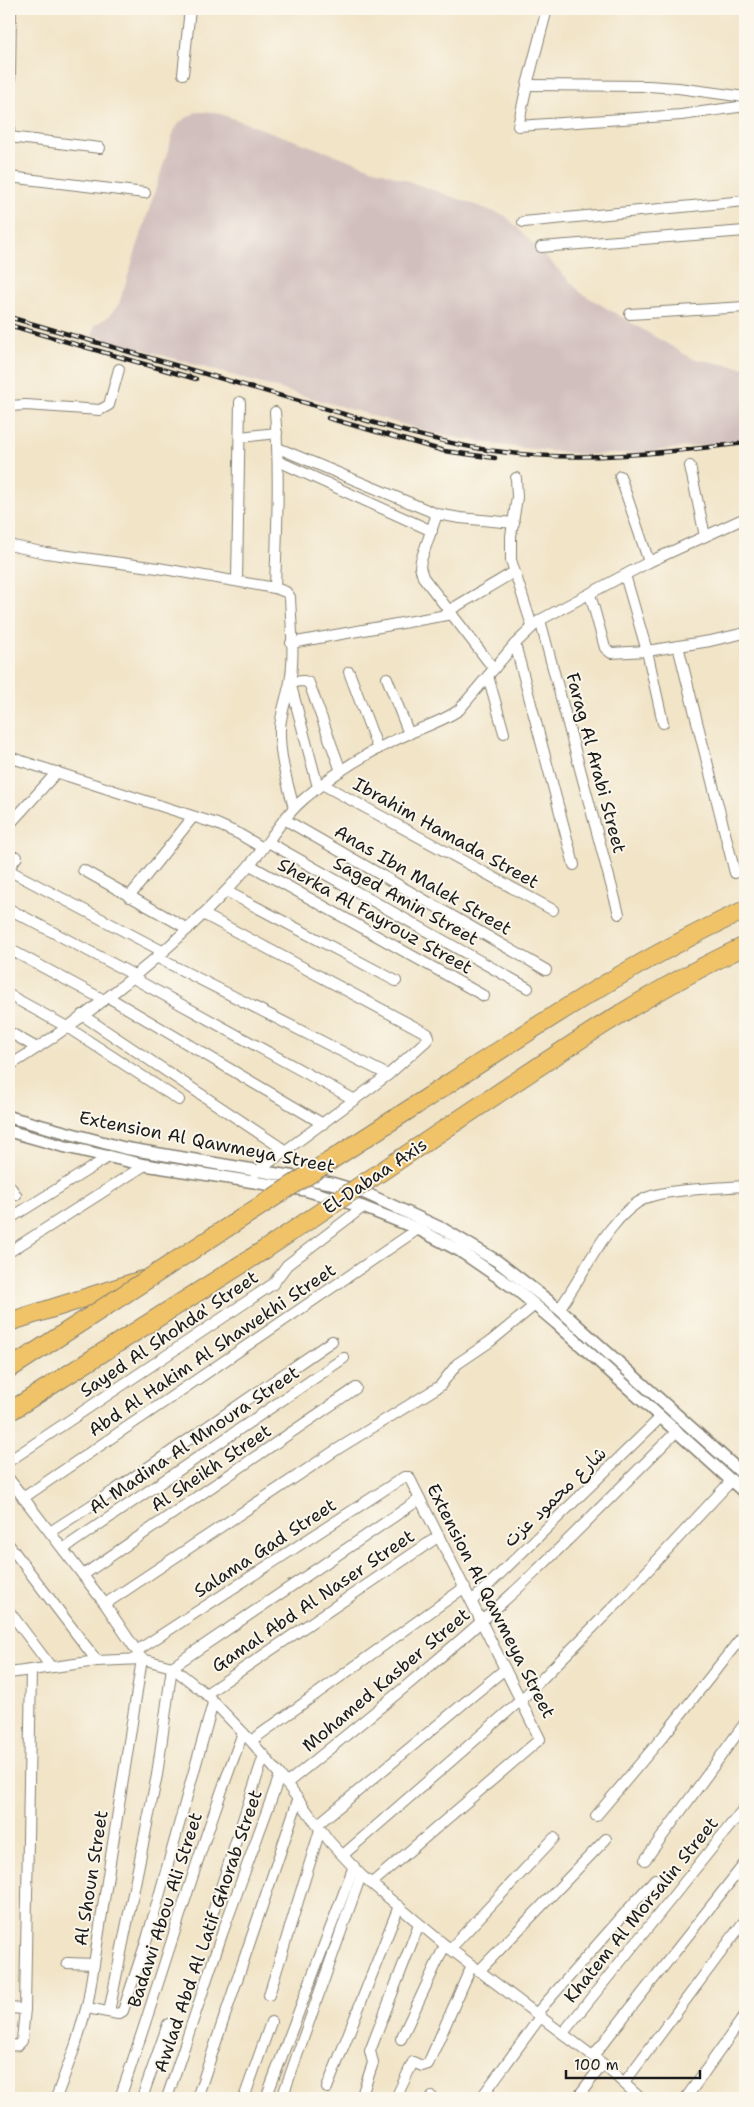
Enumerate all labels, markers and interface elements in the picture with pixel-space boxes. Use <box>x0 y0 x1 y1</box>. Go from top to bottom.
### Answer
street label: Farag Al Arabi Street <box>560 670 632 856</box>
street label: Ibrahim Hamada Street <box>349 772 543 894</box>
street label: Anas Ibn Malek Street <box>330 819 516 941</box>
street label: Saged Amin Street <box>329 851 483 951</box>
street label: Sherka Al Fayrouz Street <box>273 852 477 980</box>
street label: Extension Al Qawmeya Street <box>77 1105 337 1179</box>
street label: El-Dabaa Axis <box>318 1132 432 1220</box>
street label: Abd Al Hakim Al Shawekhi Street <box>84 1258 340 1442</box>
street label: Sayed Al Shohda' Street <box>75 1265 263 1403</box>
street label: Al Madina Al Mnoura Street <box>84 1360 304 1520</box>
street label: Al Sheikh Street <box>146 1419 276 1517</box>
street label: شارع محمود عزت <box>498 1442 612 1552</box>
street label: Extension Al Qawmeya Street <box>421 1480 561 1722</box>
street label: Salama Gad Street <box>189 1493 341 1603</box>
street label: Gamal Abd Al Naser Street <box>207 1524 419 1678</box>
street label: Mohamed Kasber Street <box>297 1603 475 1757</box>
street label: Awlad Abd Al Latif Ghorab Street <box>148 1786 268 2076</box>
street label: Al Shoun Street <box>68 1808 114 1947</box>
street label: Badawi Abou Ali Street <box>122 1809 208 2011</box>
street label: Khatem Al Morsalin Street <box>559 1812 724 2008</box>
scale bar <box>566 2047 700 2079</box>
text: 100 m <box>574 2055 619 2075</box>

